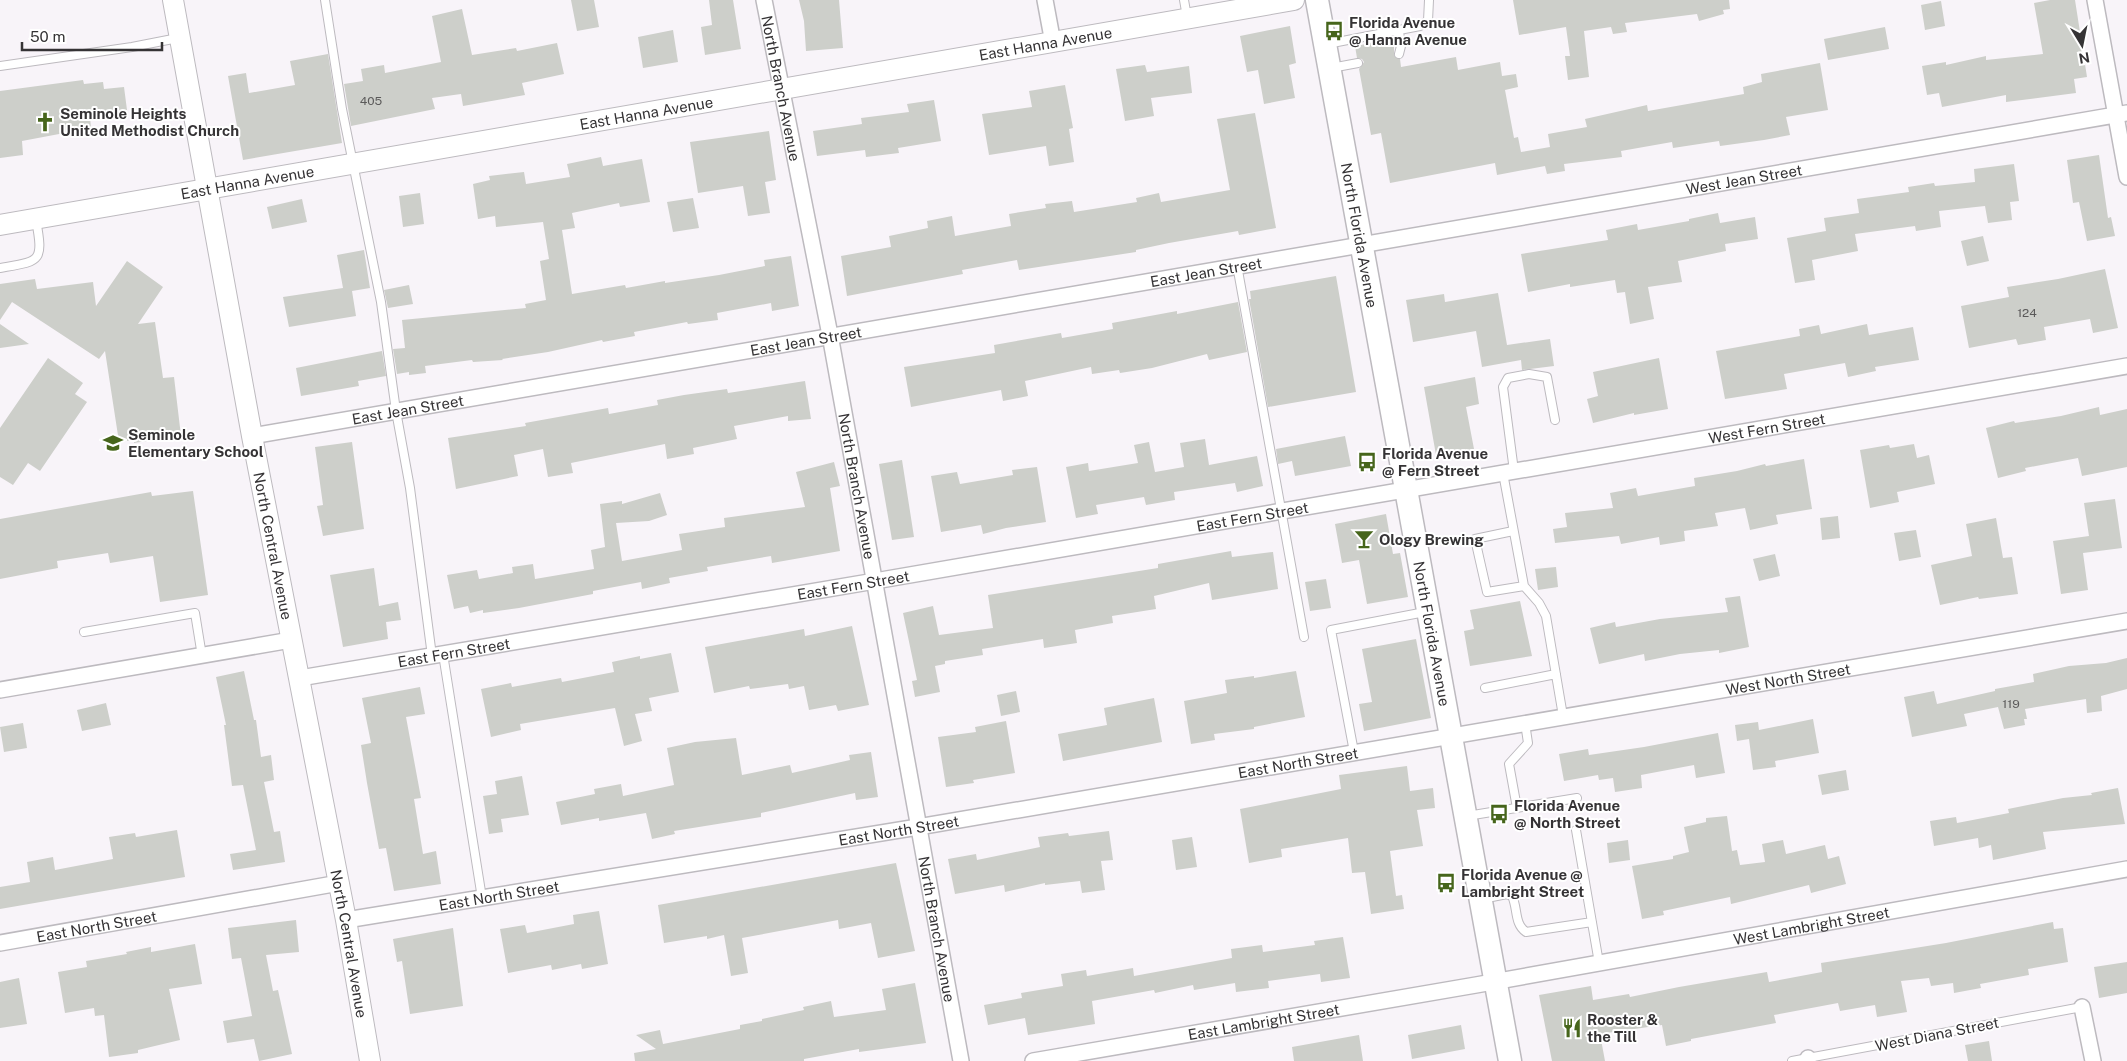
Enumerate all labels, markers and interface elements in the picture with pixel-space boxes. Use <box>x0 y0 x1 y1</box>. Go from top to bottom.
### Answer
street label: North Branch Avenue <box>759 14 804 163</box>
place label: Florida Avenue @ Hanna Avenue <box>1349 14 1467 48</box>
scale bar <box>22 20 162 52</box>
bus stop icon: Florida Avenue @ Hanna Avenue <box>1323 20 1345 42</box>
north arrow <box>2057 20 2107 70</box>
street label: East Hanna Avenue <box>977 23 1113 63</box>
text: 50 m <box>30 28 65 45</box>
text: N <box>2077 49 2091 67</box>
street label: East Hanna Avenue <box>578 93 714 133</box>
house number: 405 <box>360 94 383 108</box>
place label: Seminole Heights United Methodist Church <box>60 105 239 139</box>
church icon: Seminole Heights United Methodist Church <box>34 111 56 133</box>
street label: North Florida Avenue <box>1338 161 1381 309</box>
street label: West Jean Street <box>1685 161 1804 197</box>
street label: East Hanna Avenue <box>179 162 315 202</box>
street label: East Jean Street <box>1149 254 1263 290</box>
house number: 124 <box>2017 306 2037 320</box>
street label: East Jean Street <box>749 323 863 359</box>
street label: East Jean Street <box>351 391 465 427</box>
street label: West Fern Street <box>1707 409 1827 446</box>
street label: North Branch Avenue <box>836 412 879 560</box>
place label: Seminole Elementary School <box>128 426 264 460</box>
school or university icon: Seminole Elementary School <box>102 432 124 454</box>
place label: Florida Avenue @ Fern Street <box>1382 445 1488 479</box>
bus stop icon: Florida Avenue @ Fern Street <box>1356 451 1378 473</box>
street label: North Central Avenue <box>251 471 296 621</box>
street label: East Fern Street <box>1195 498 1310 534</box>
bar icon: Ology Brewing <box>1353 528 1375 550</box>
place label: Ology Brewing <box>1379 531 1484 548</box>
street label: North Florida Avenue <box>1411 560 1454 708</box>
street label: East Fern Street <box>796 567 911 603</box>
street label: East Fern Street <box>396 634 511 670</box>
street label: West North Street <box>1724 660 1852 698</box>
house number: 119 <box>2002 697 2020 711</box>
street label: East North Street <box>1237 744 1360 781</box>
place label: Florida Avenue @ North Street <box>1514 797 1620 831</box>
bus stop icon: Florida Avenue @ North Street <box>1488 803 1510 825</box>
street label: East North Street <box>837 812 960 848</box>
street label: North Branch Avenue <box>916 855 959 1003</box>
place label: Florida Avenue @ Lambright Street <box>1461 866 1584 900</box>
street label: North Central Avenue <box>328 868 371 1019</box>
bus stop icon: Florida Avenue @ Lambright Street <box>1435 872 1457 894</box>
street label: East North Street <box>438 877 561 913</box>
street label: West Lambright Street <box>1732 903 1891 948</box>
street label: East North Street <box>35 907 158 945</box>
street label: East Lambright Street <box>1186 1000 1341 1043</box>
place label: Rooster & the Till <box>1587 1011 1658 1045</box>
street label: West Diana Street <box>1874 1014 2001 1054</box>
restaurant icon: Rooster & the Till <box>1561 1017 1583 1039</box>

